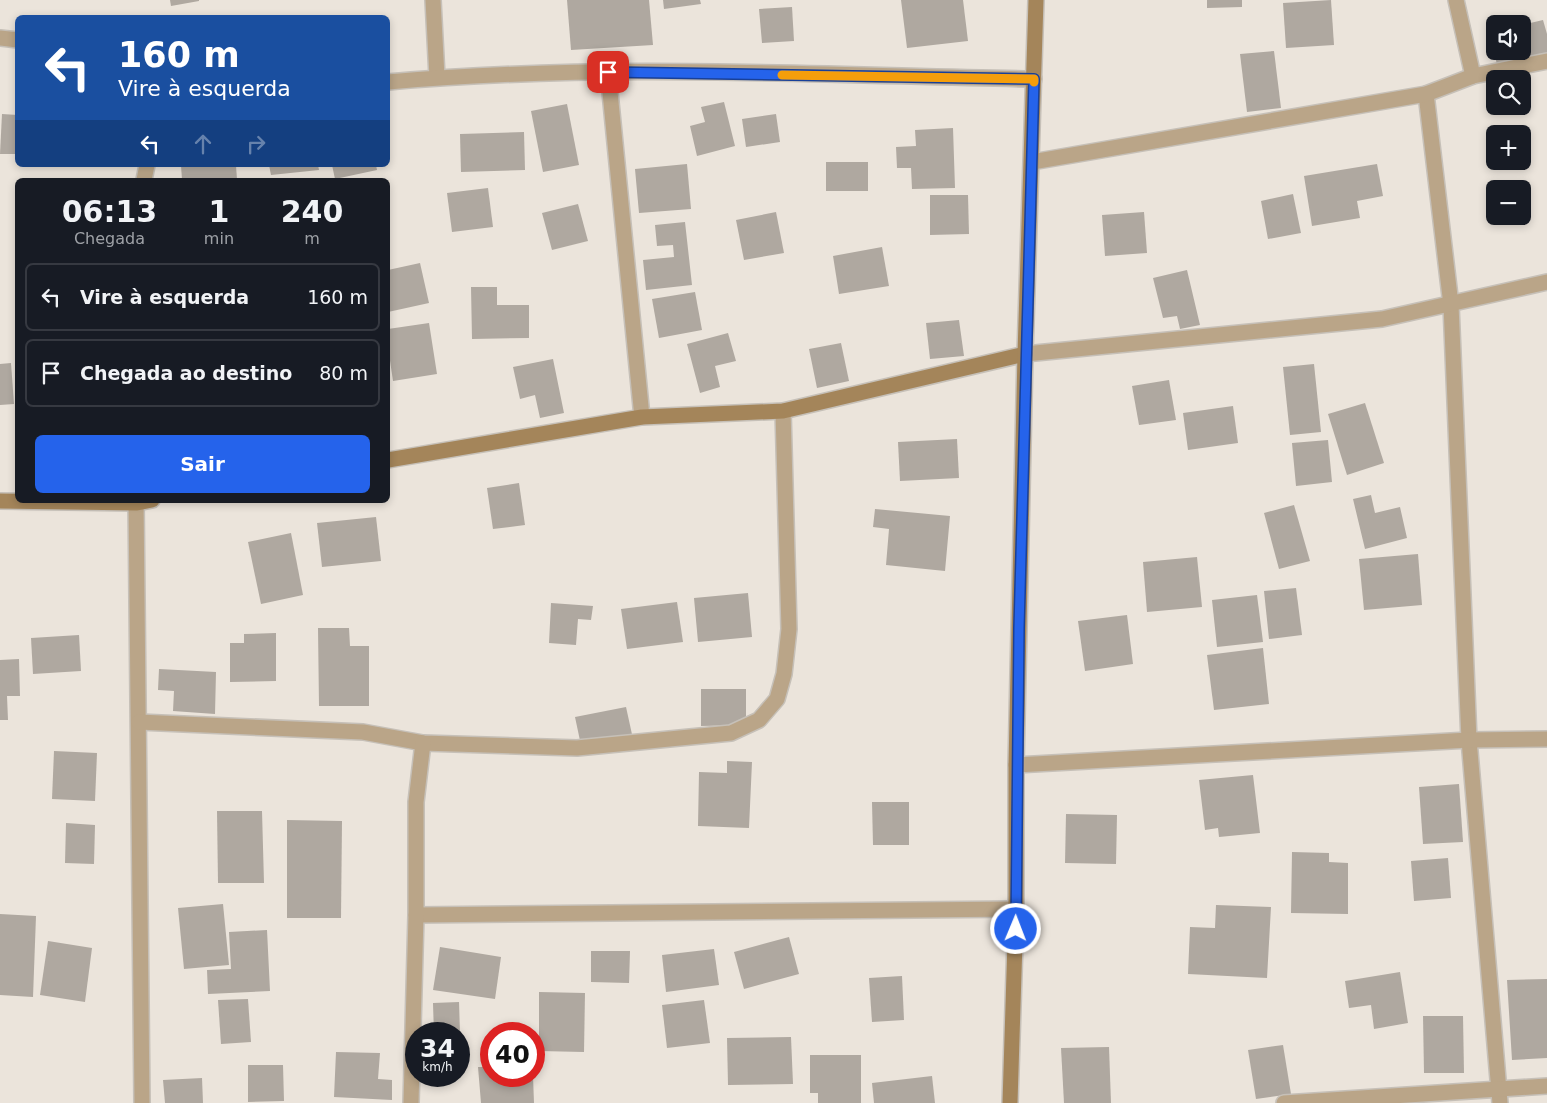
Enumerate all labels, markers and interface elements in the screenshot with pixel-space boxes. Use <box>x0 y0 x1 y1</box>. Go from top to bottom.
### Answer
map controls <box>1486 15 1531 225</box>
button: sound <box>1486 15 1531 60</box>
icon: left <box>35 35 100 100</box>
text: 160 m <box>118 35 240 75</box>
pin <box>587 51 629 93</box>
icon: arrive <box>594 58 622 86</box>
button: search <box>1486 70 1531 115</box>
text: Vire à esquerda <box>118 76 291 101</box>
button: + <box>1486 125 1531 170</box>
icon: left <box>136 130 164 158</box>
icon: ahead <box>189 130 217 158</box>
icon: right <box>242 130 270 158</box>
button: − <box>1486 180 1531 225</box>
text: 06:13 <box>62 194 157 229</box>
text: 1 <box>208 194 229 229</box>
text: 240 <box>281 194 343 229</box>
text: Chegada <box>74 229 145 248</box>
text: min <box>204 229 234 248</box>
text: m <box>304 229 320 248</box>
icon: left <box>37 283 65 311</box>
text: Vire à esquerda <box>80 286 249 308</box>
text: 160 m <box>307 286 368 308</box>
icon: arrive <box>37 359 65 387</box>
text: Chegada ao destino <box>80 362 292 384</box>
text: 80 m <box>319 362 368 384</box>
button: Sair <box>35 435 370 493</box>
position arrow <box>989 902 1041 954</box>
speed limit sign: 40 <box>480 1022 545 1087</box>
text: 34 <box>420 1034 455 1063</box>
text: km/h <box>422 1060 453 1074</box>

